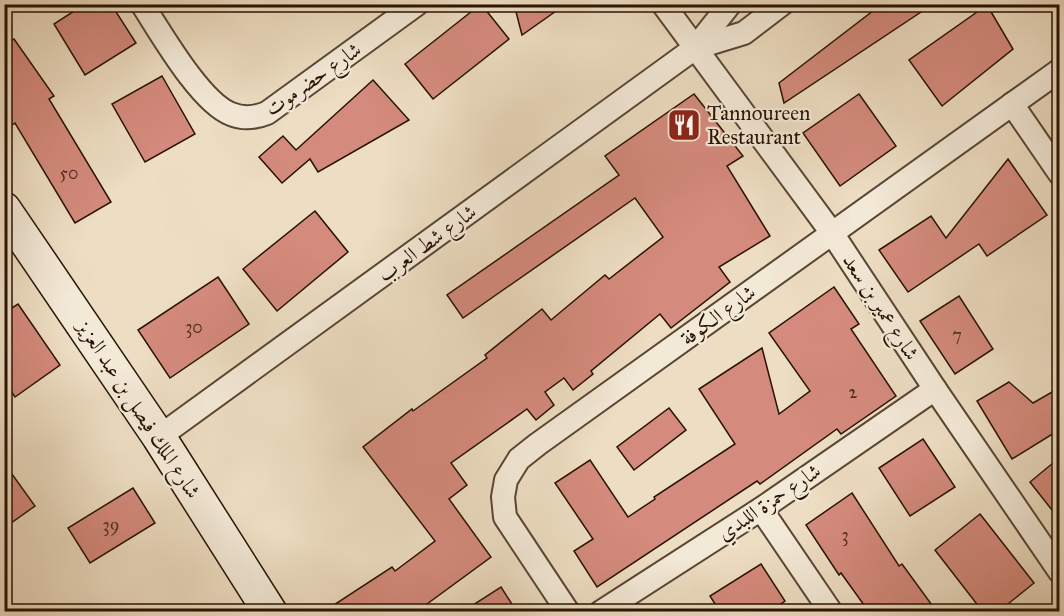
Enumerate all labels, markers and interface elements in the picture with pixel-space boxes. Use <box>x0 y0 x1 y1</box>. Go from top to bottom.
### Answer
street label: شارع حضرموت <box>260 36 369 126</box>
place label: Tannoureen Restaurant <box>707 100 810 150</box>
restaurant icon: Tannoureen Restaurant <box>666 107 702 143</box>
house number: 50 <box>60 162 78 184</box>
street label: شارع شط العرب <box>373 198 484 292</box>
street label: شارع عمير بن سعد <box>833 249 925 368</box>
street label: شارع الكوفة <box>675 279 764 355</box>
street label: شارع الملك فيصل بن عبد العزيز <box>66 313 207 506</box>
house number: 30 <box>185 316 203 338</box>
house number: 7 <box>952 324 962 346</box>
house number: 2 <box>849 381 858 403</box>
street label: شارع حمزة اللبدي <box>712 458 829 550</box>
house number: 39 <box>103 514 119 536</box>
house number: 3 <box>841 524 849 546</box>

